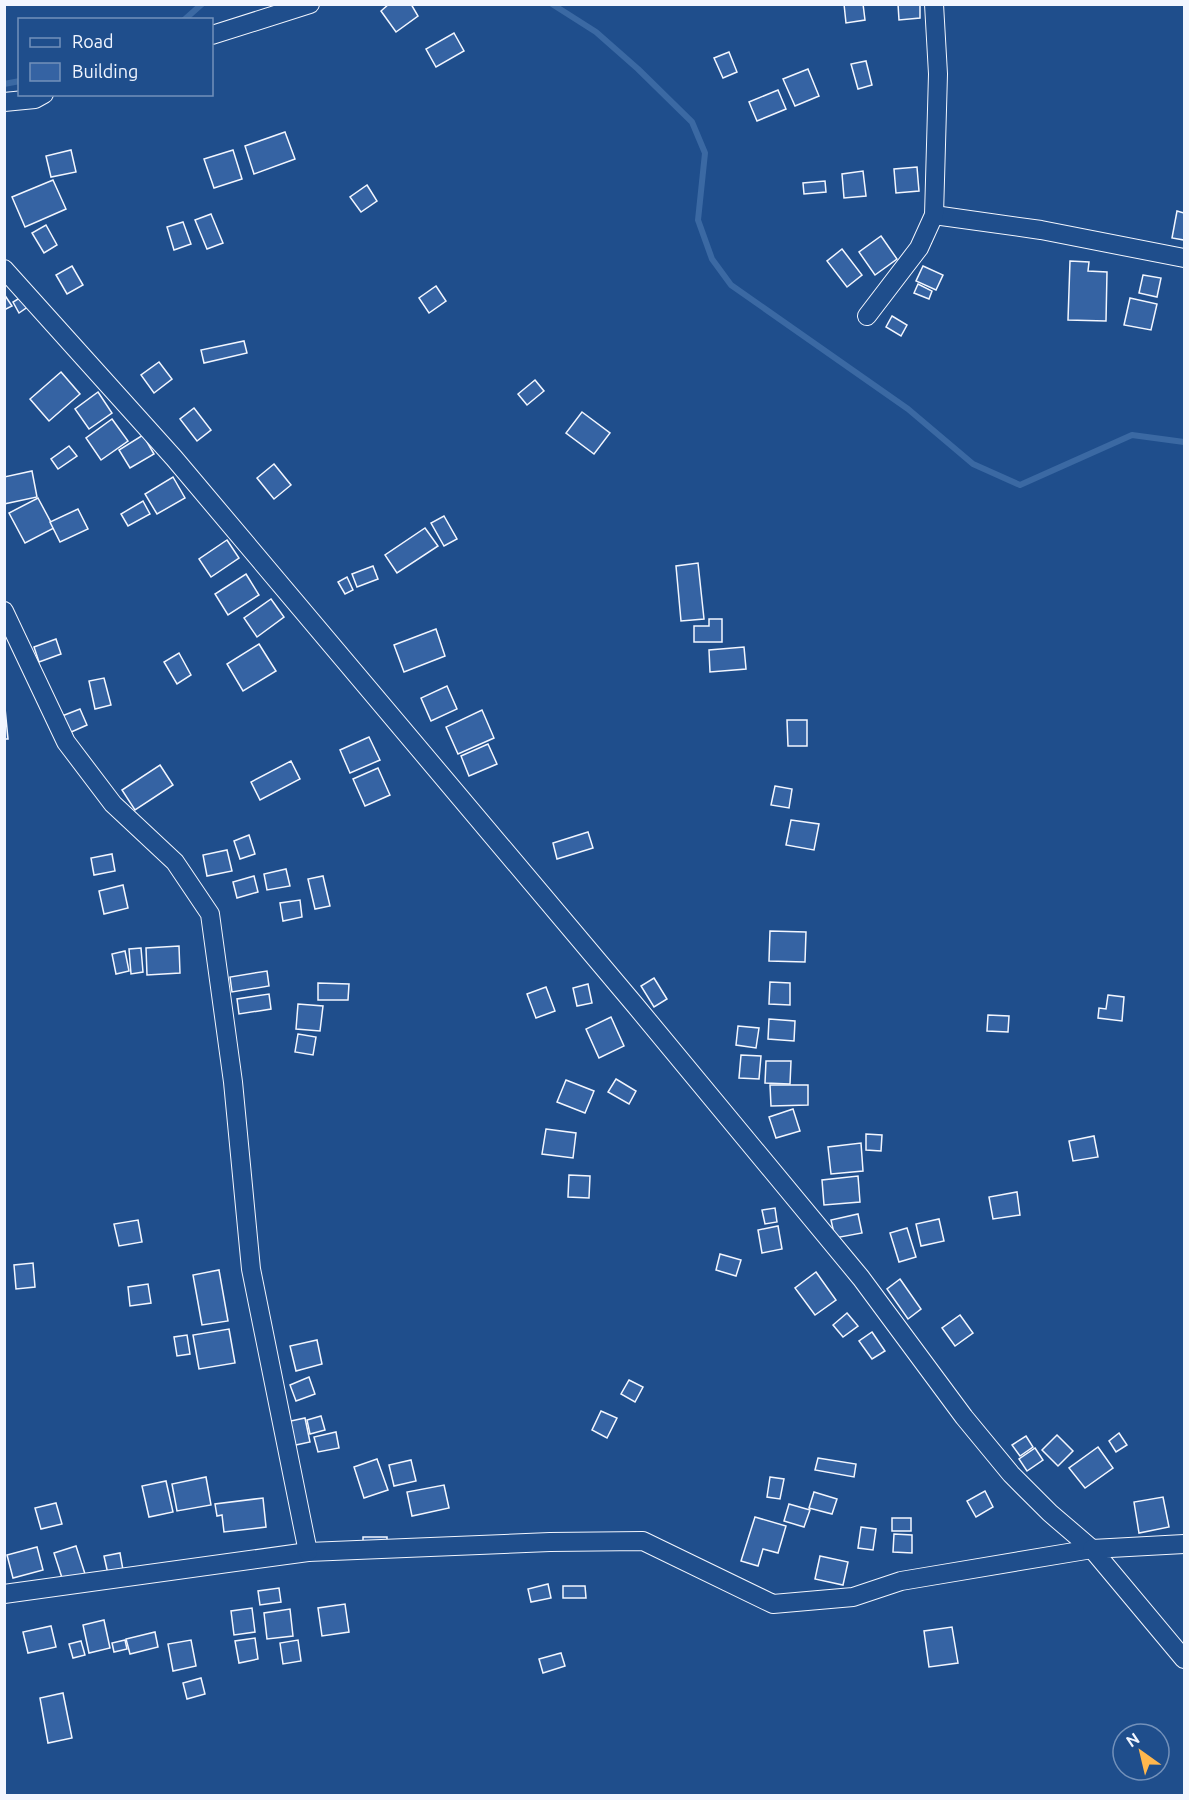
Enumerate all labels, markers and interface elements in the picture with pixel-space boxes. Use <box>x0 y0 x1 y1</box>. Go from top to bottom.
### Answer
legend <box>18 18 213 96</box>
text: Road <box>72 31 114 51</box>
text: Building <box>72 61 138 81</box>
north arrow <box>1111 1722 1171 1782</box>
text: N <box>1123 1729 1143 1750</box>

